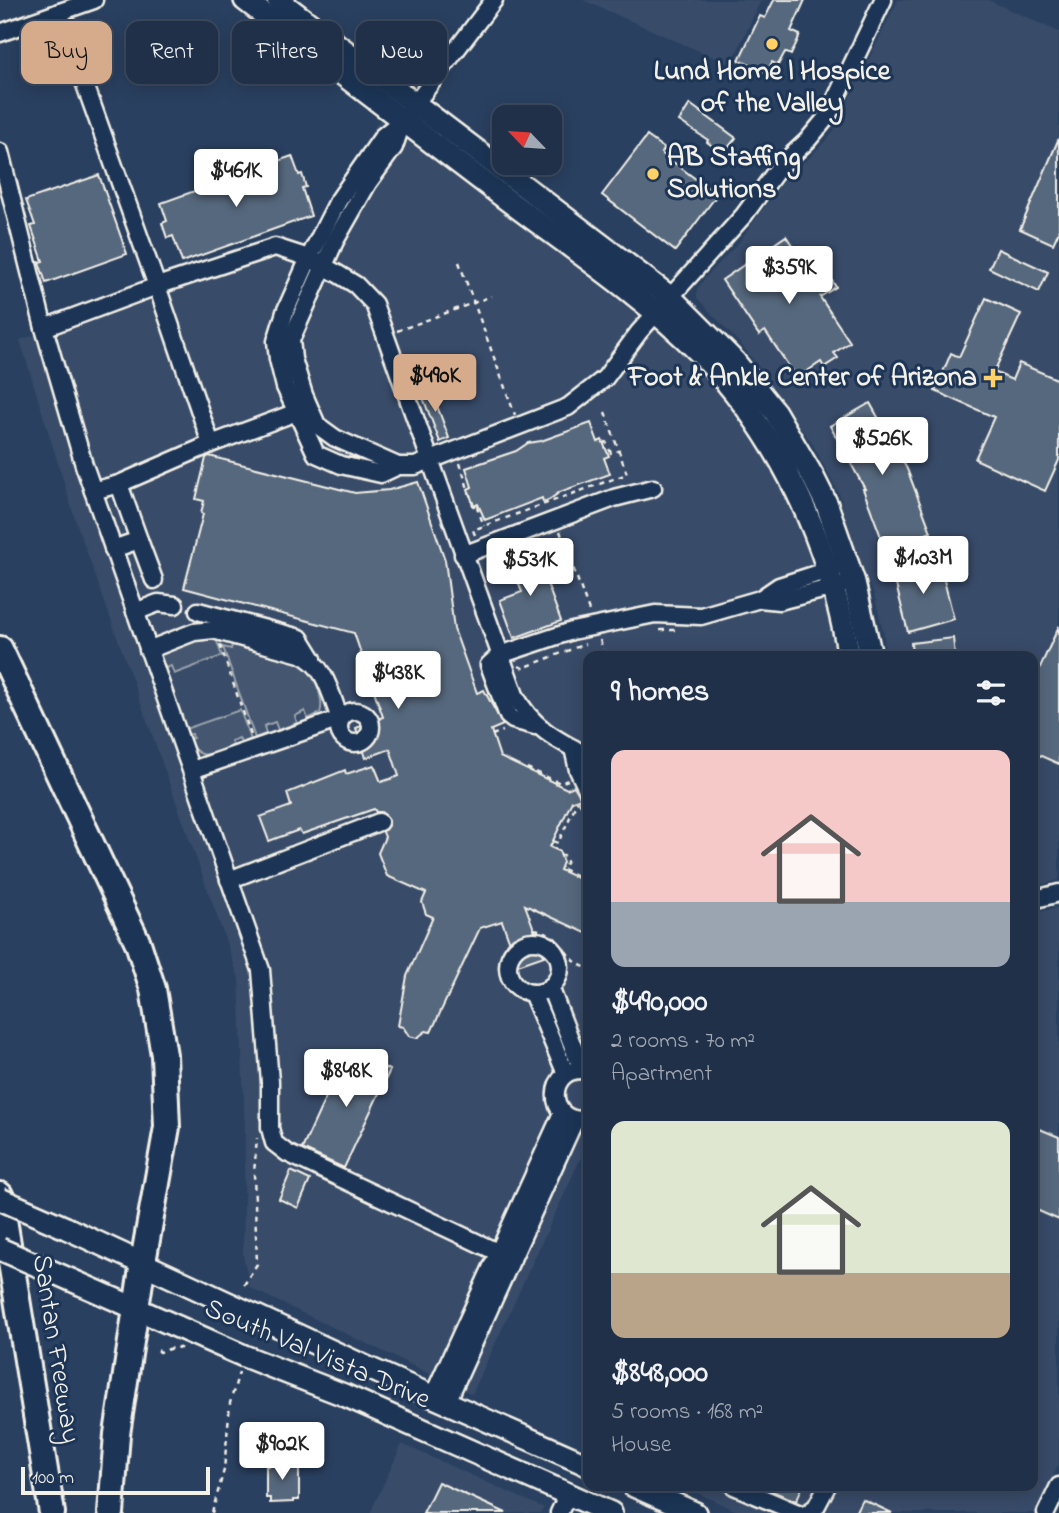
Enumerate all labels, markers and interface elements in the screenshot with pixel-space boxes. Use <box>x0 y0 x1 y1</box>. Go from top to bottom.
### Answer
chip: Buy <box>21 21 112 84</box>
chip: Rent <box>126 21 218 84</box>
chip: Filters <box>232 21 342 84</box>
chip: New <box>356 21 447 84</box>
marker: Lund Home | Hospice of the Valley <box>764 36 780 52</box>
place label: Lund Home | Hospice of the Valley <box>654 52 892 125</box>
north arrow <box>492 105 562 175</box>
map controls <box>492 105 562 175</box>
place label: AB Staffing Solutions <box>667 138 801 211</box>
pin: $461K <box>187 150 285 209</box>
text: $461K <box>210 155 262 188</box>
marker: AB Staffing Solutions <box>645 166 661 182</box>
pin: $359K <box>740 246 838 306</box>
text: $359K <box>762 252 816 285</box>
pin: $490K <box>386 354 484 414</box>
place label: Foot & Ankle Center of Arizona <box>626 358 977 399</box>
text: $490K <box>409 360 461 393</box>
marker: Foot & Ankle Center of Arizona <box>983 368 1003 388</box>
pin: $526K <box>833 418 931 477</box>
text: $526K <box>852 423 912 456</box>
pin: $1.03M <box>866 536 980 596</box>
pin: $531K <box>481 538 579 598</box>
text: $1.03M <box>893 542 953 575</box>
text: $531K <box>502 544 558 577</box>
pin: $438K <box>349 652 447 711</box>
text: $438K <box>372 657 424 690</box>
text: 9 homes <box>611 671 709 715</box>
icon: filters <box>972 674 1010 712</box>
icon: home <box>748 796 874 922</box>
text: $490,000 <box>611 981 708 1025</box>
text: 2 rooms · 70 m² <box>611 1025 755 1058</box>
pin: $848K <box>297 1050 395 1109</box>
text: $848K <box>320 1055 372 1088</box>
text: Apartment <box>611 1058 712 1091</box>
icon: home <box>748 1167 874 1293</box>
street label: Santan Freeway <box>20 1251 90 1447</box>
street label: South Val Vista Drive <box>198 1289 437 1421</box>
text: $848,000 <box>611 1352 708 1396</box>
text: 5 rooms · 168 m² <box>611 1396 763 1429</box>
pin: $902K <box>233 1422 331 1482</box>
text: $902K <box>255 1428 309 1461</box>
text: House <box>611 1429 671 1462</box>
scale bar <box>21 1464 210 1496</box>
text: 100 m <box>32 1465 74 1492</box>

